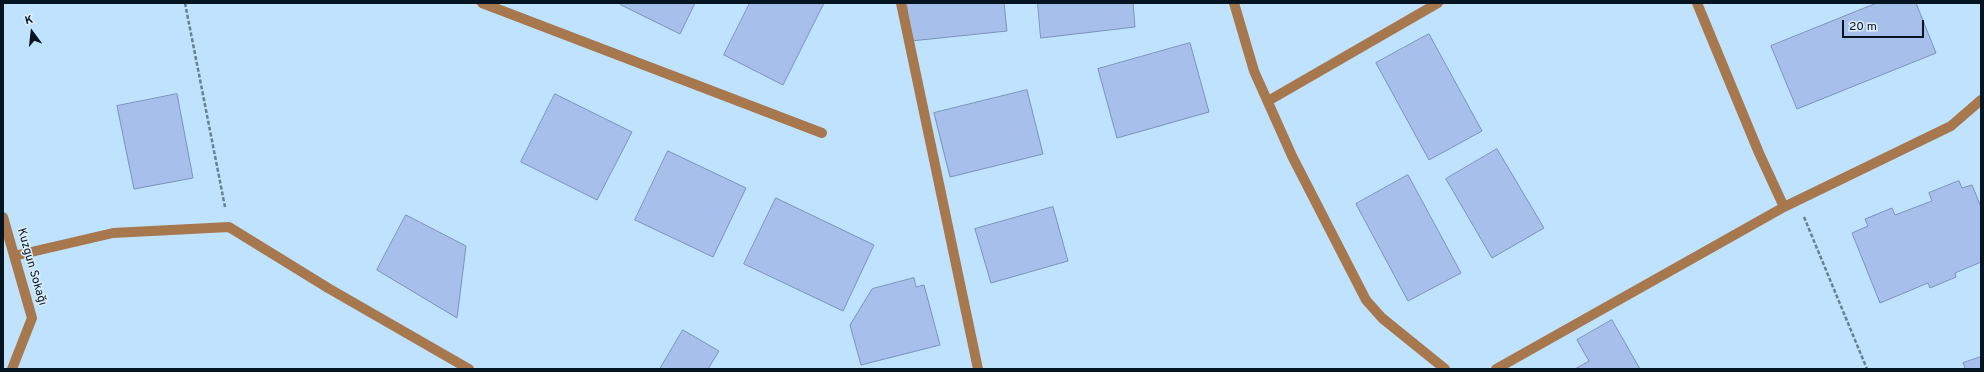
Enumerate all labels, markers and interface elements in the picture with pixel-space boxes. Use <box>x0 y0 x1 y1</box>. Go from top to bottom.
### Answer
north arrow <box>12 12 52 52</box>
scale bar <box>1844 12 1926 38</box>
text: K <box>23 13 34 28</box>
text: 20 m <box>1849 19 1877 35</box>
street label: Kuzgun Sokağı <box>13 227 49 307</box>

